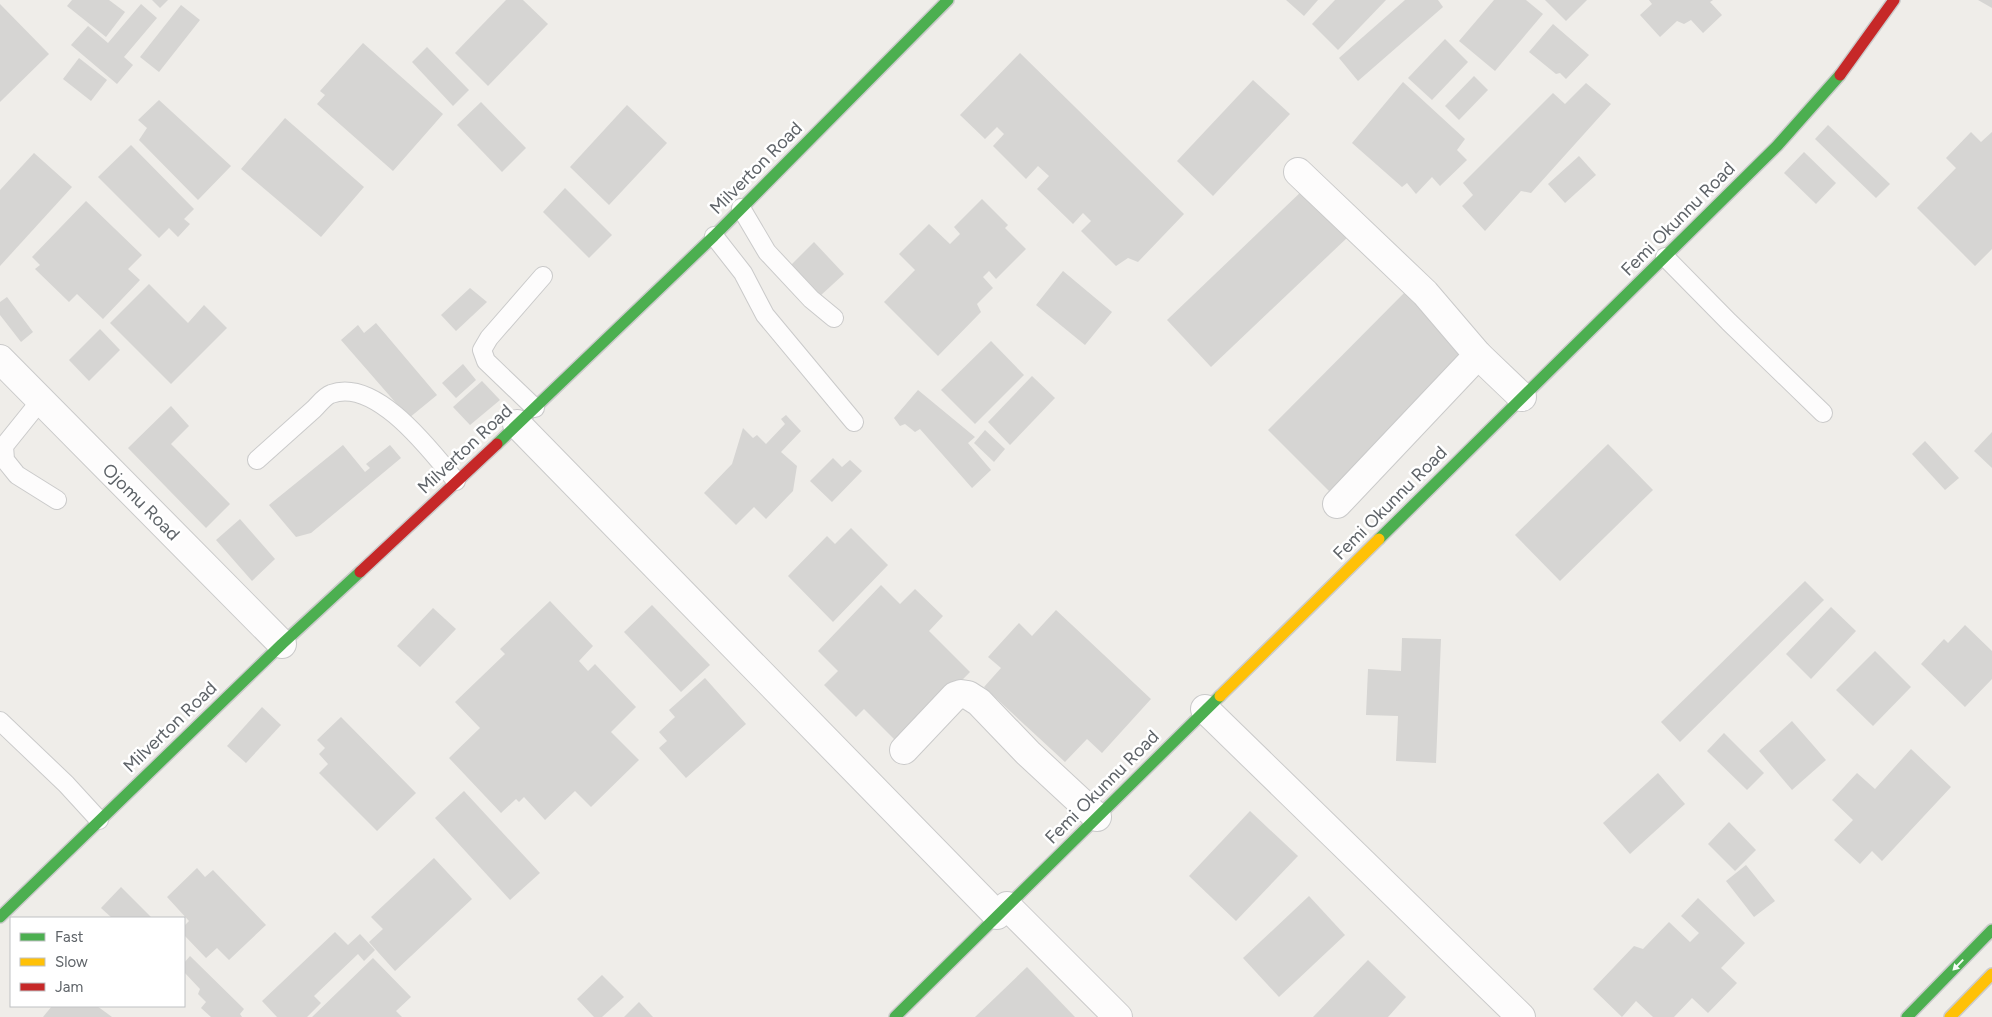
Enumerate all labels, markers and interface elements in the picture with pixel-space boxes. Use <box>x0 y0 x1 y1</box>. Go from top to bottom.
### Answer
street label: Milverton Road <box>705 117 807 219</box>
street label: Femi Okunnu Road <box>1616 157 1740 281</box>
street label: Milverton Road <box>413 400 517 498</box>
street label: Femi Okunnu Road <box>1328 441 1452 565</box>
street label: Ojomu Road <box>98 459 184 545</box>
street label: Milverton Road <box>119 677 221 777</box>
street label: Femi Okunnu Road <box>1040 725 1164 849</box>
legend <box>10 917 185 1007</box>
text: Fast <box>55 928 84 946</box>
text: Slow <box>55 953 88 971</box>
one-way arrow <box>1952 958 1964 970</box>
text: Jam <box>55 978 83 996</box>

